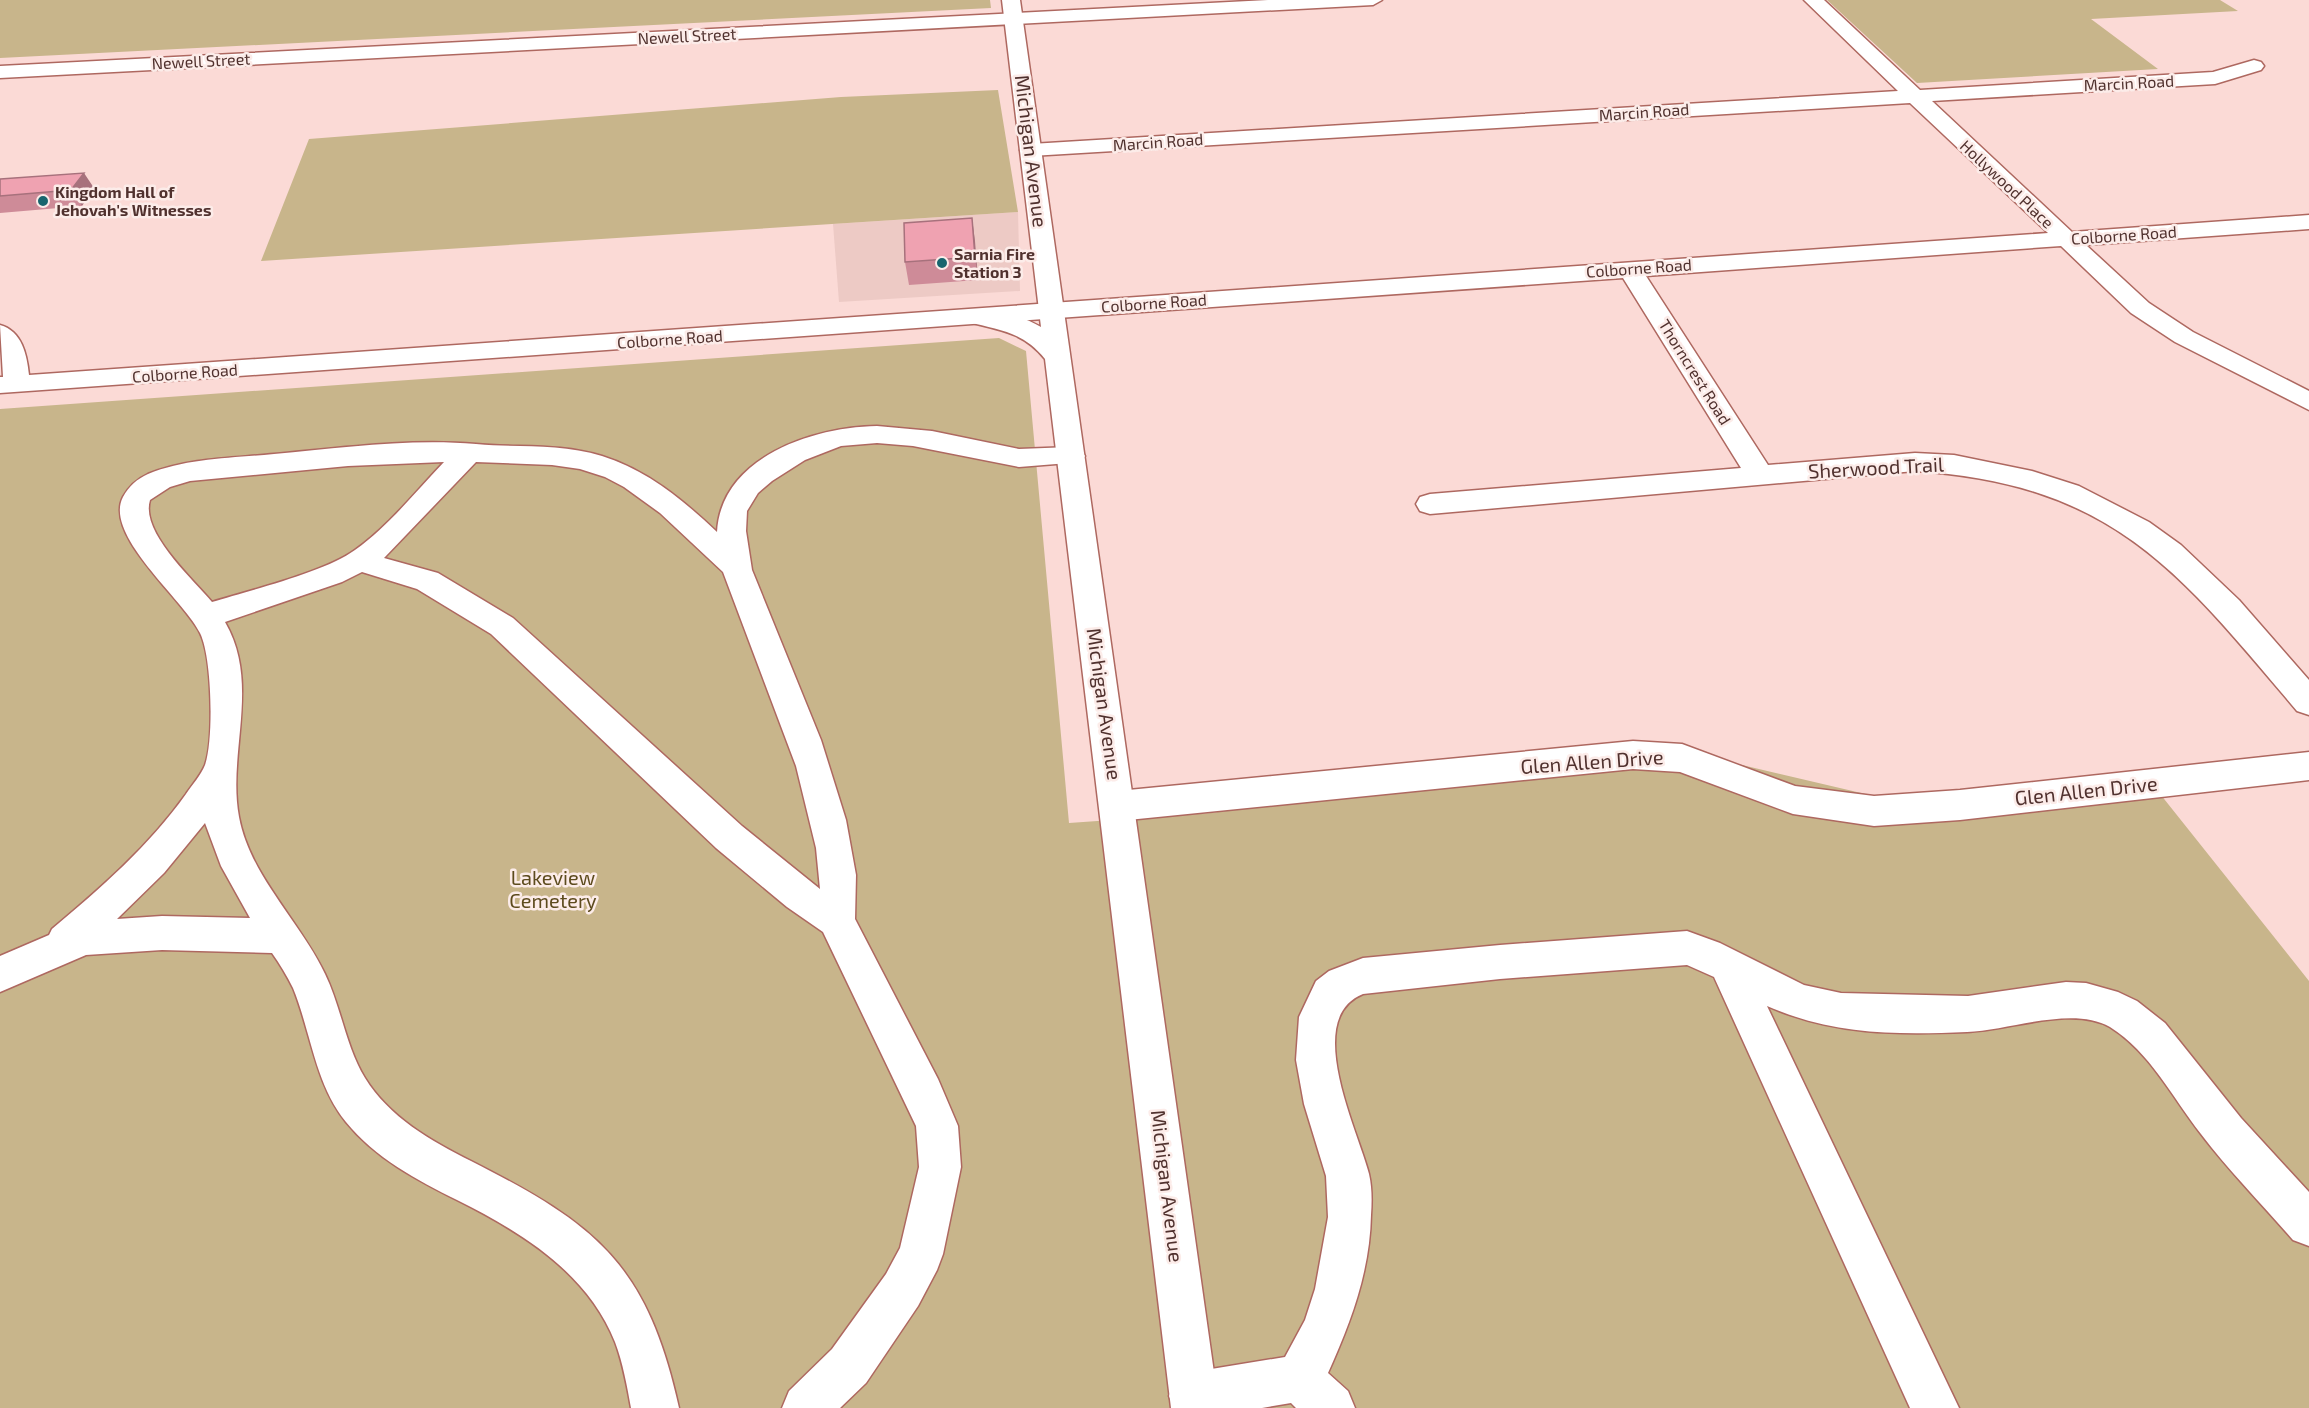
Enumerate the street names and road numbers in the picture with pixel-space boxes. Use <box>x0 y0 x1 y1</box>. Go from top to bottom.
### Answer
street label: Newell Street <box>637 23 737 48</box>
street label: Newell Street <box>151 48 251 73</box>
street label: Marcin Road <box>2083 71 2175 94</box>
street label: Michigan Avenue <box>1011 73 1053 229</box>
street label: Marcin Road <box>1598 99 1690 124</box>
street label: Marcin Road <box>1112 129 1204 154</box>
street label: Hollywood Place <box>1957 136 2058 232</box>
street label: Colborne Road <box>2070 221 2177 248</box>
street label: Colborne Road <box>1585 254 1692 281</box>
street label: Colborne Road <box>1100 289 1207 316</box>
street label: Thorncrest Road <box>1655 316 1735 428</box>
street label: Colborne Road <box>616 325 723 352</box>
street label: Colborne Road <box>131 359 238 386</box>
street label: Sherwood Trail <box>1807 451 1944 483</box>
street label: Michigan Avenue <box>1082 626 1128 782</box>
street label: Glen Allen Drive <box>1520 744 1664 778</box>
street label: Glen Allen Drive <box>2013 771 2158 809</box>
street label: Michigan Avenue <box>1147 1108 1189 1264</box>

